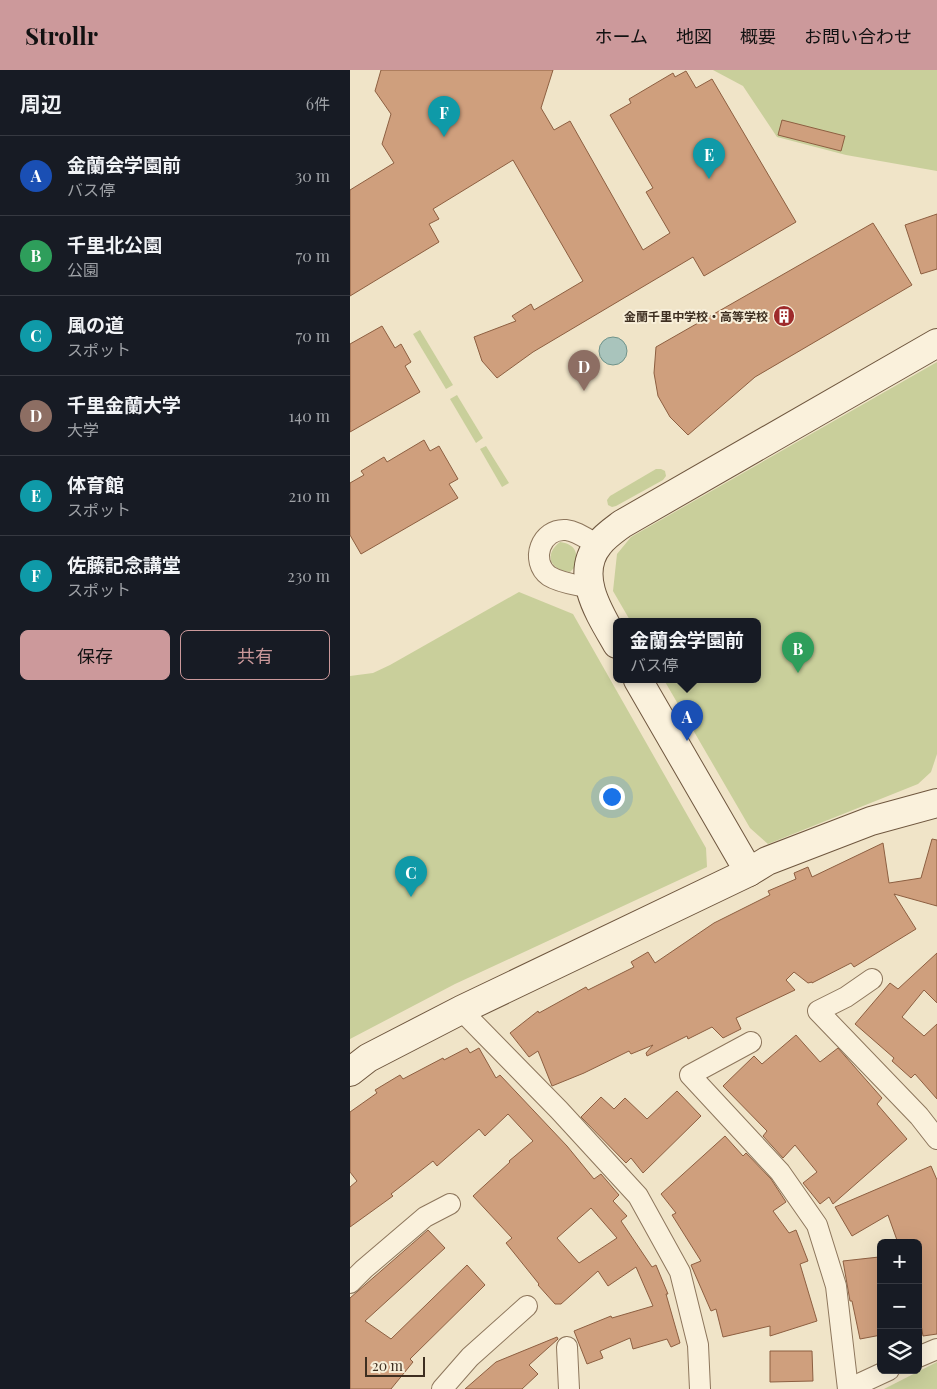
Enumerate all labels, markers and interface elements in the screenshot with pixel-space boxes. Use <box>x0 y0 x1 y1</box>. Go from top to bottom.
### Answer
text: Strollr <box>25 19 98 51</box>
text: ホーム <box>595 24 648 48</box>
text: 地図 <box>676 24 712 48</box>
text: 概要 <box>740 24 776 48</box>
text: お問い合わせ <box>804 24 912 48</box>
text: 周辺 <box>20 89 62 117</box>
text: 6件 <box>306 93 330 114</box>
pin: F <box>428 96 460 137</box>
pin: E <box>693 138 725 179</box>
text: 金蘭会学園前 <box>67 151 181 177</box>
text: A <box>31 165 41 186</box>
text: 30 m <box>295 165 330 186</box>
text: バス停 <box>67 179 115 200</box>
text: 千里北公園 <box>67 231 162 257</box>
text: B <box>31 245 41 266</box>
text: 70 m <box>296 245 330 266</box>
text: 公園 <box>67 259 99 280</box>
building icon: 金蘭千里中学校・高等学校 <box>772 304 796 328</box>
place label: 金蘭千里中学校・高等学校 <box>624 308 768 324</box>
text: 風の道 <box>67 311 124 337</box>
text: C <box>30 325 42 346</box>
text: 70 m <box>296 325 330 346</box>
text: スポット <box>67 339 131 360</box>
pin: D <box>568 350 600 391</box>
text: 千里金蘭大学 <box>67 391 181 417</box>
text: D <box>30 405 42 426</box>
text: 140 m <box>288 405 330 426</box>
text: 大学 <box>67 419 99 440</box>
text: 体育館 <box>67 471 124 497</box>
text: E <box>31 485 41 506</box>
text: 210 m <box>289 485 330 506</box>
text: スポット <box>67 499 131 520</box>
text: 佐藤記念講堂 <box>67 551 181 577</box>
text: F <box>31 565 41 586</box>
text: 230 m <box>287 565 330 586</box>
text: スポット <box>67 579 131 600</box>
popup <box>613 618 761 683</box>
text: 金蘭会学園前 <box>630 626 744 652</box>
button: 保存 <box>20 630 170 680</box>
button: 共有 <box>180 630 330 680</box>
pin: B <box>782 632 814 673</box>
text: バス停 <box>630 654 678 675</box>
pin: A <box>671 700 703 741</box>
your location <box>599 784 625 810</box>
pin: C <box>395 856 427 897</box>
map controls <box>877 1239 922 1374</box>
button: + <box>877 1239 922 1284</box>
button: − <box>877 1284 922 1329</box>
button: layers <box>877 1329 922 1374</box>
scale bar <box>365 1354 425 1377</box>
text: 20 m <box>372 1356 403 1375</box>

